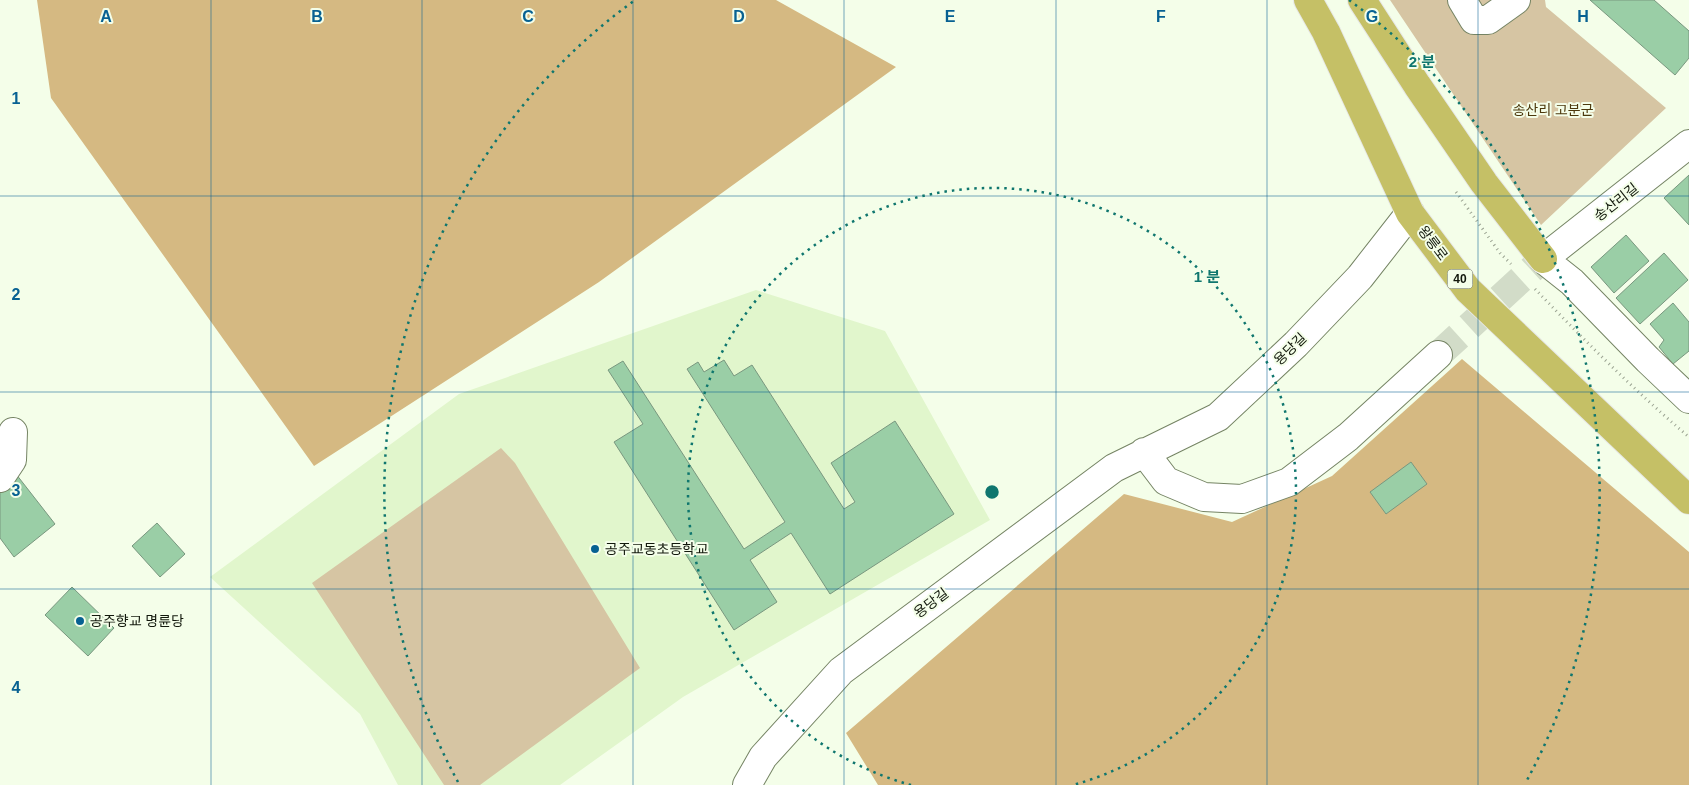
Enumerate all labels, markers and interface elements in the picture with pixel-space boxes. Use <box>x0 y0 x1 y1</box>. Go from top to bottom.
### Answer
text: A <box>100 8 112 25</box>
text: B <box>311 8 323 25</box>
text: C <box>522 8 534 25</box>
text: D <box>733 8 745 25</box>
text: E <box>945 8 956 25</box>
text: F <box>1156 8 1166 25</box>
text: G <box>1366 8 1378 25</box>
text: H <box>1577 8 1589 25</box>
text: 2 분 <box>1409 53 1435 70</box>
text: 1 <box>12 90 21 107</box>
park label: 송산리 고분군 <box>1512 102 1594 118</box>
street label: 송산리길 <box>1591 180 1641 224</box>
street label: 왕릉로 <box>1415 223 1451 263</box>
text: 1 분 <box>1194 268 1220 285</box>
road number: 40 <box>1448 270 1472 288</box>
text: 2 <box>12 286 21 303</box>
street label: 용당길 <box>1271 330 1309 368</box>
text: 3 <box>12 482 21 499</box>
centre of rings <box>983 483 1001 501</box>
place label: 공주교동초등학교 <box>605 541 708 557</box>
marker: 공주교동초등학교 <box>589 543 601 555</box>
street label: 용당길 <box>911 585 951 621</box>
place label: 공주향교 명륜당 <box>90 613 184 629</box>
marker: 공주향교 명륜당 <box>74 615 86 627</box>
text: 4 <box>12 679 21 696</box>

